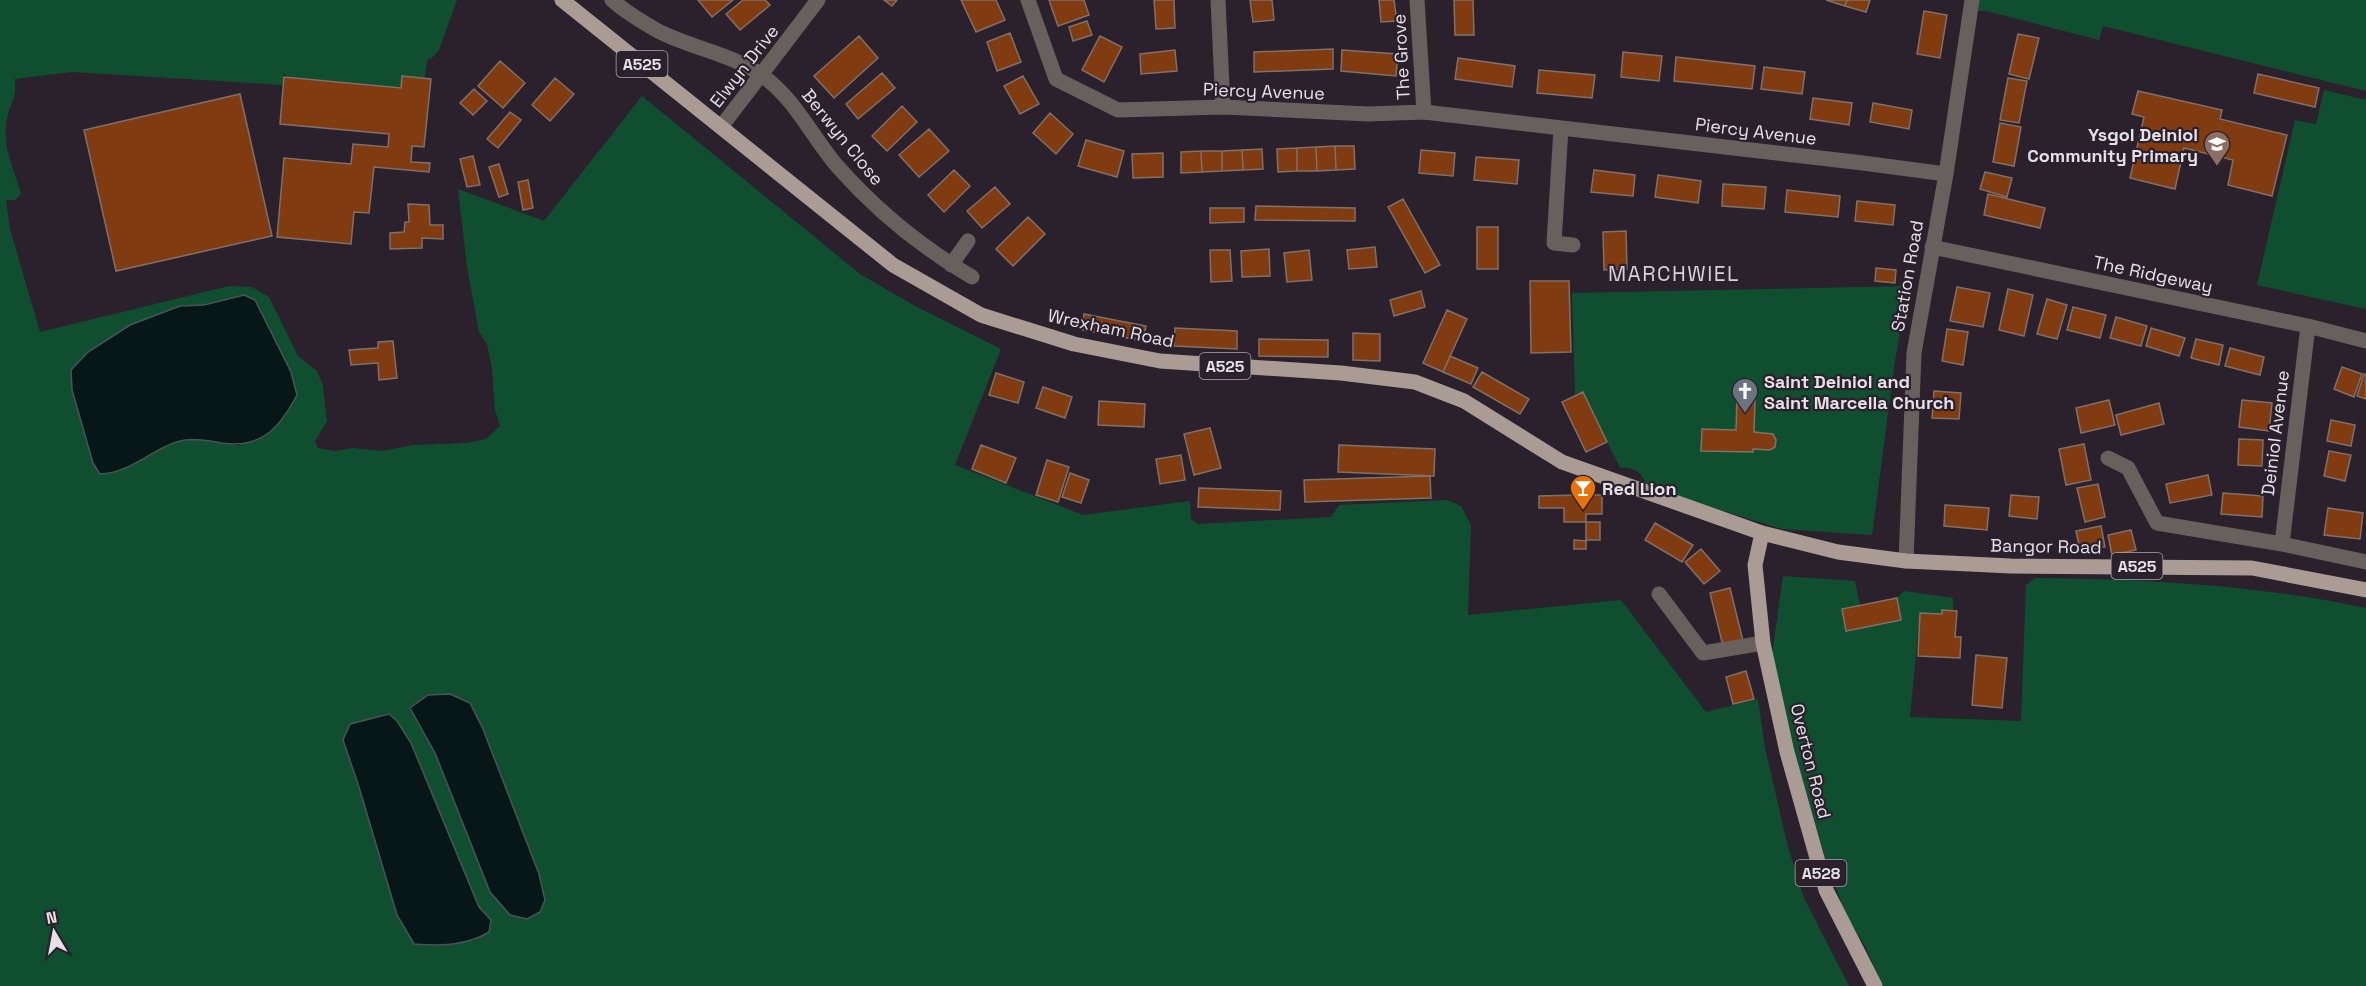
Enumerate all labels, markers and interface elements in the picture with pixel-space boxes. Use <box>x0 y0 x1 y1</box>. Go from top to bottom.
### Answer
street label: The Grove <box>1387 13 1415 101</box>
street label: Elwyn Drive <box>705 20 783 112</box>
road number: A525 <box>616 51 668 77</box>
street label: Piercy Avenue <box>1203 77 1325 105</box>
street label: Berwyn Close <box>797 84 889 190</box>
street label: Piercy Avenue <box>1694 112 1818 150</box>
place label: Ysgol Deiniol Community Primary <box>2027 123 2198 167</box>
school or university icon: Ysgol Deiniol Community Primary <box>2202 129 2232 167</box>
street label: Station Road <box>1886 219 1928 333</box>
street label: The Ridgeway <box>2091 250 2215 298</box>
district label: MARCHWIEL <box>1608 260 1740 287</box>
street label: Wrexham Road <box>1046 303 1176 353</box>
road number: A525 <box>1200 353 1250 379</box>
street label: Deiniol Avenue <box>2256 369 2294 497</box>
place label: Saint Deiniol and Saint Marcella Church <box>1764 370 1954 414</box>
church icon: Saint Deiniol and Saint Marcella Church <box>1730 376 1760 414</box>
bar icon: Red Lion <box>1568 473 1598 511</box>
place label: Red Lion <box>1602 477 1676 500</box>
street label: Bangor Road <box>1990 534 2102 558</box>
road number: A525 <box>2112 553 2162 579</box>
street label: Overton Road <box>1786 701 1836 821</box>
road number: A528 <box>1796 860 1846 886</box>
north arrow <box>24 902 84 962</box>
text: N <box>44 906 59 929</box>

